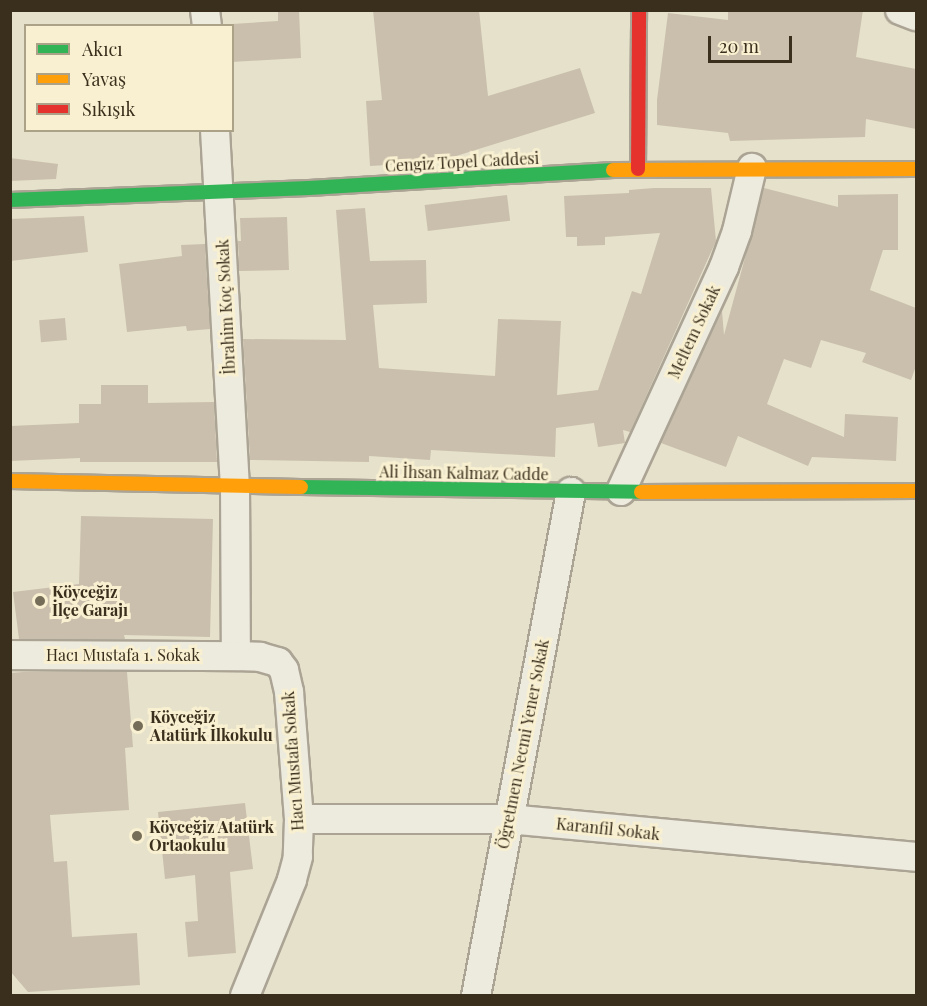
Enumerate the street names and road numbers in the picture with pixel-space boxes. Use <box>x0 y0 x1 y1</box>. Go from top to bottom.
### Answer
street label: Cengiz Topel Caddesi <box>384 148 540 176</box>
street label: İbrahim Koç Sokak <box>213 239 239 375</box>
street label: Meltem Sokak <box>664 282 724 382</box>
street label: Ali İhsan Kalmaz Cadde <box>379 462 549 484</box>
street label: Öğretmen Necmi Yener Sokak <box>493 637 553 851</box>
street label: Hacı Mustafa 1. Sokak <box>46 645 200 665</box>
street label: Hacı Mustafa Sokak <box>279 690 307 832</box>
street label: Karanfil Sokak <box>555 814 661 844</box>

